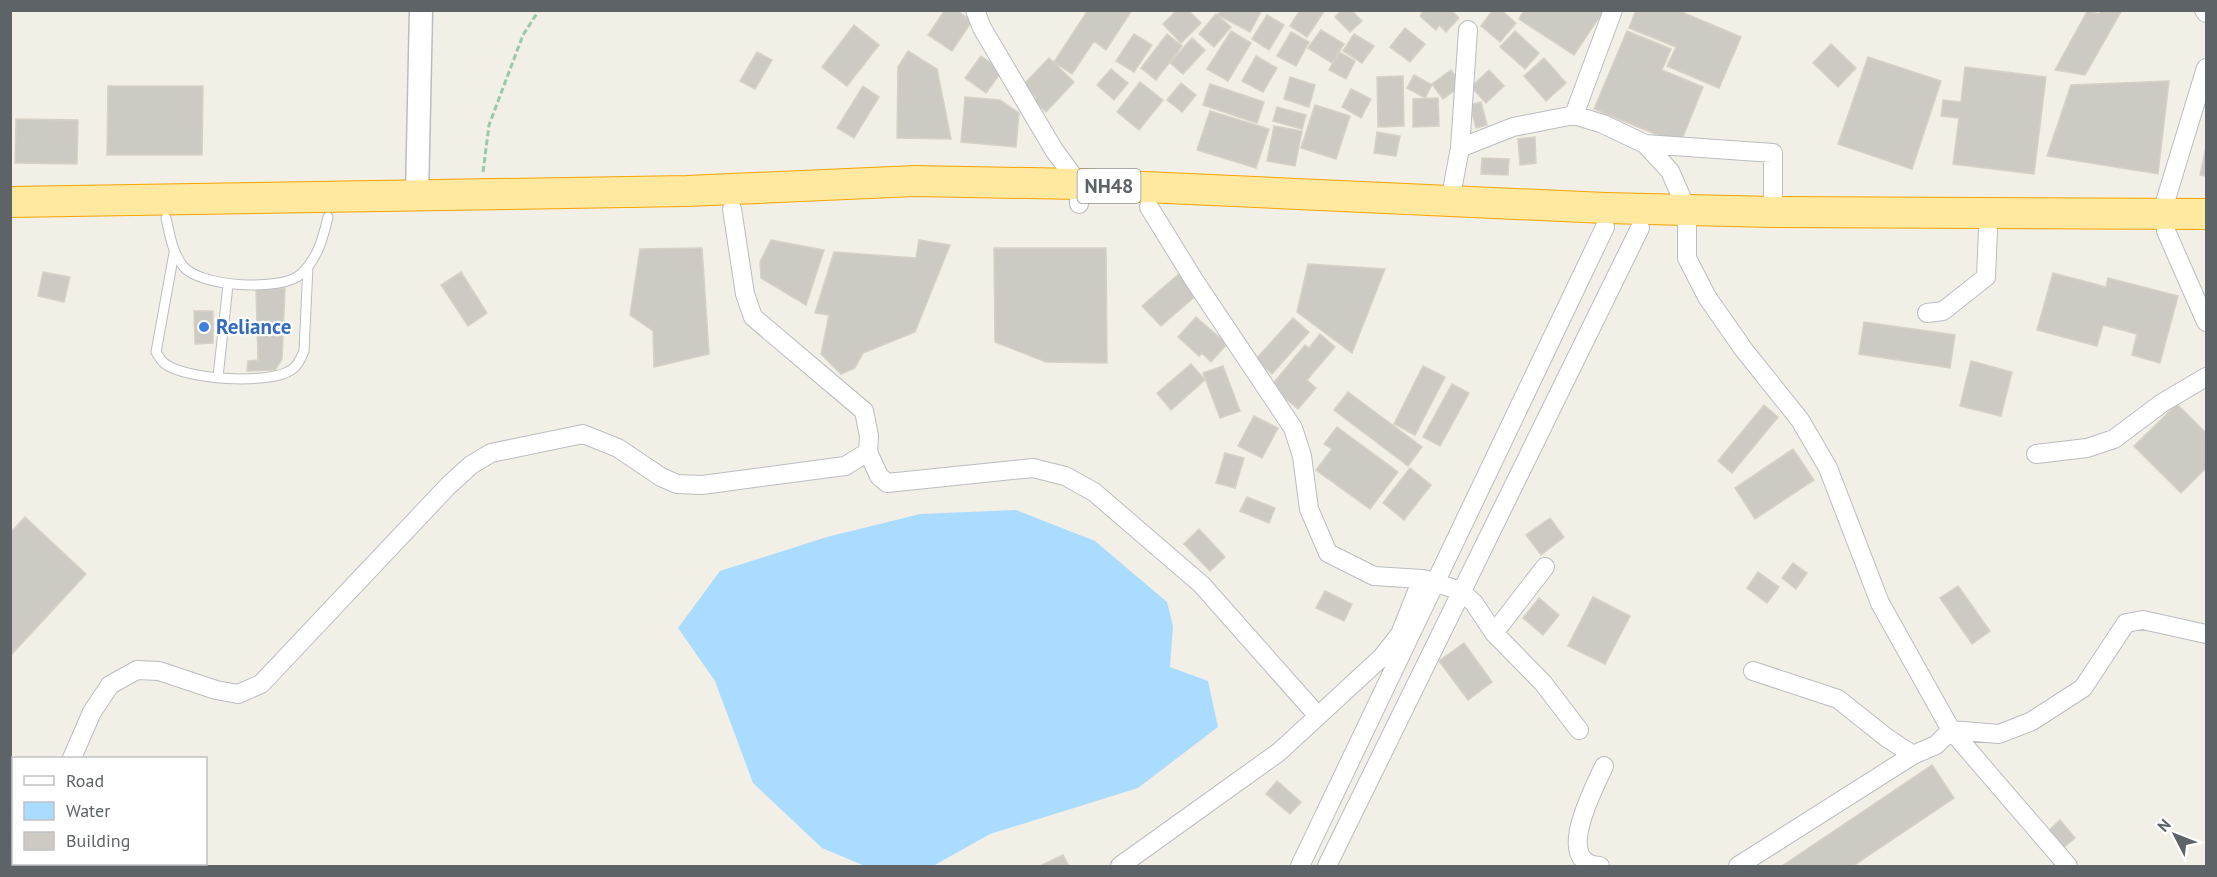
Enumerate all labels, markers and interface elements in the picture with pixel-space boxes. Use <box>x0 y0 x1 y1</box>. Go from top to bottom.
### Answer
road number: NH48 <box>1078 169 1140 203</box>
place label: Reliance <box>216 313 291 340</box>
marker: Reliance <box>197 320 211 334</box>
legend <box>12 757 207 865</box>
text: Road <box>66 769 104 792</box>
text: Water <box>66 799 110 822</box>
north arrow <box>2145 805 2205 865</box>
text: N <box>2153 814 2175 836</box>
text: Building <box>66 829 130 852</box>

